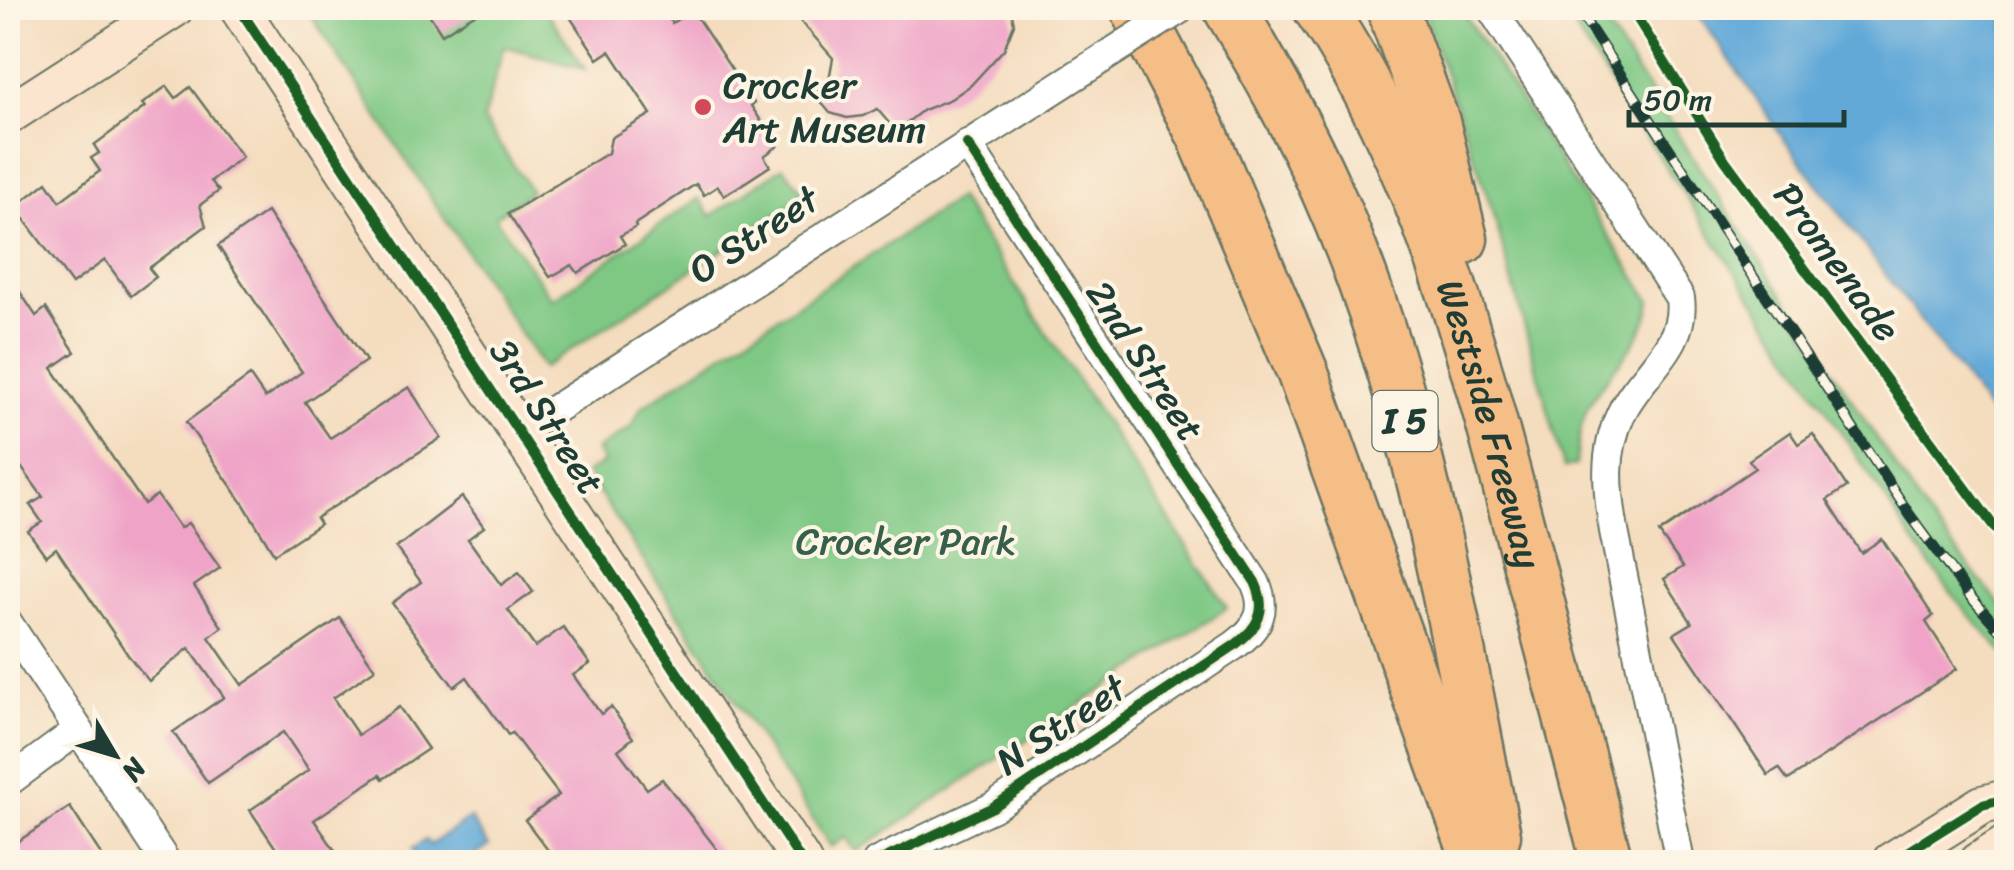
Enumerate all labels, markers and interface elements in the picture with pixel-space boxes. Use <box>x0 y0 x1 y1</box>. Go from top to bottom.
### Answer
place label: Crocker Art Museum <box>722 52 926 163</box>
scale bar <box>1629 65 1844 127</box>
text: 50 m <box>1644 73 1712 127</box>
marker: Crocker Art Museum <box>692 96 714 118</box>
street label: O Street <box>675 167 834 303</box>
street label: Promenade <box>1755 167 1919 357</box>
street label: 2nd Street <box>1067 266 1223 456</box>
street label: Westside Freeway <box>1417 270 1562 576</box>
street label: 3rd Street <box>471 325 623 509</box>
road number: I 5 <box>1372 391 1438 451</box>
park label: Crocker Park <box>796 508 1016 575</box>
street label: N Street <box>981 655 1142 794</box>
north arrow <box>65 705 165 805</box>
text: N <box>109 747 160 793</box>

